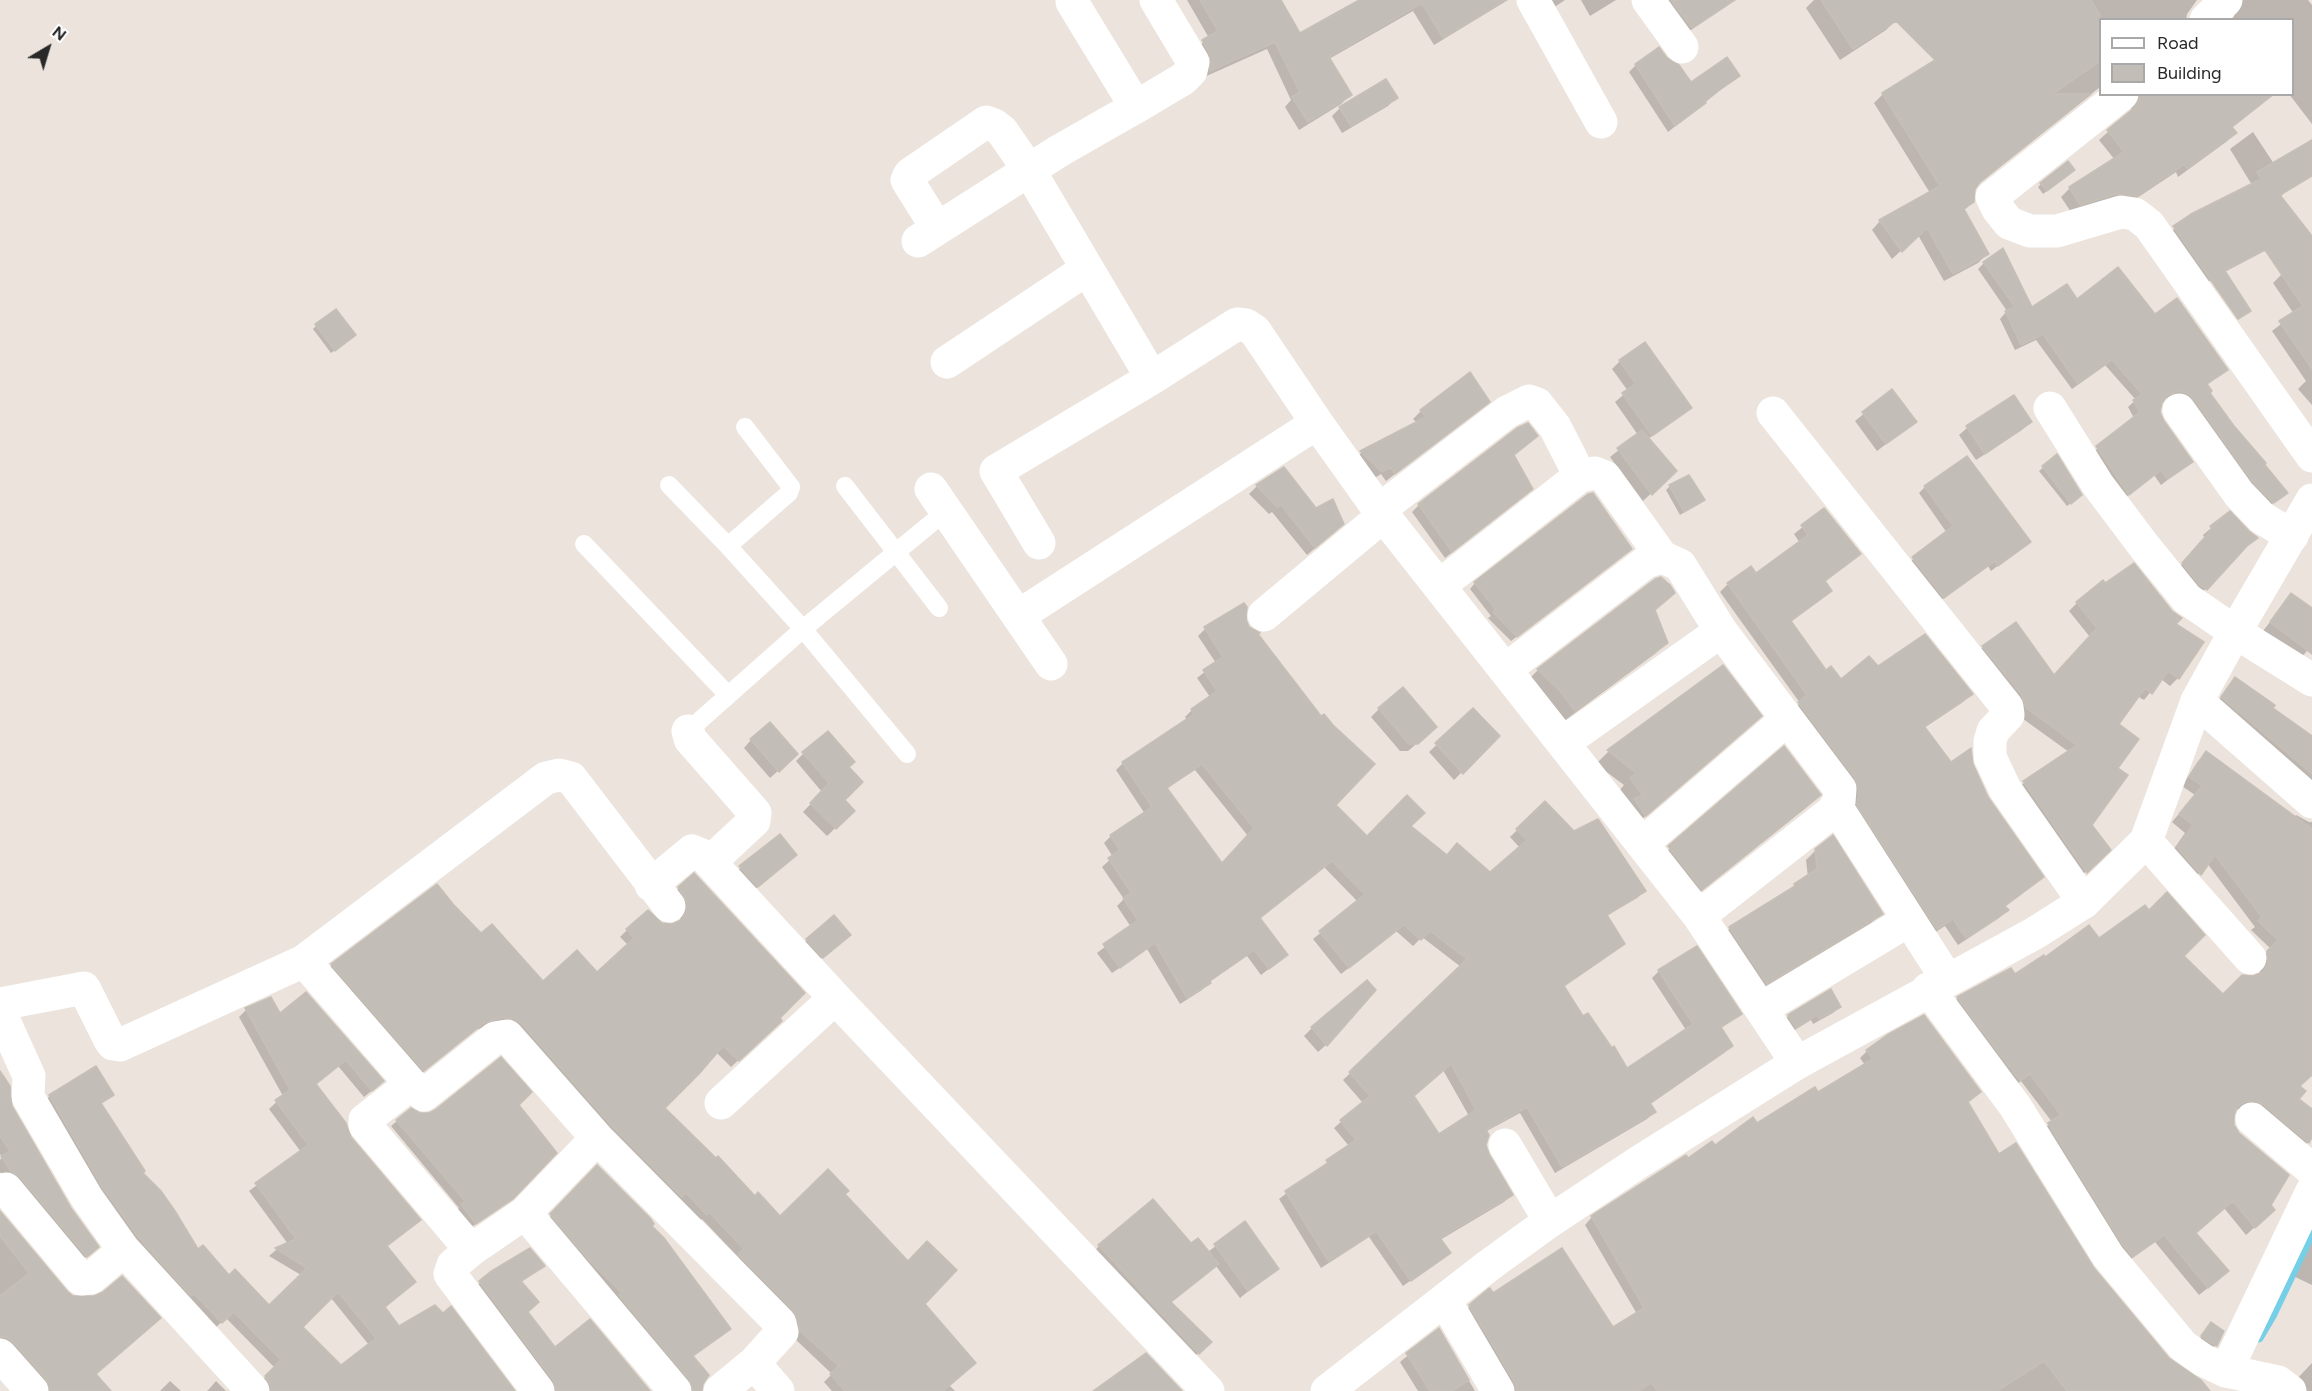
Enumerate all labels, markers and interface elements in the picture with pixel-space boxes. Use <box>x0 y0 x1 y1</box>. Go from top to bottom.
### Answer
north arrow <box>18 18 78 78</box>
legend <box>2099 18 2294 96</box>
text: N <box>49 22 70 45</box>
text: Road <box>2157 32 2198 54</box>
text: Building <box>2157 62 2222 84</box>

